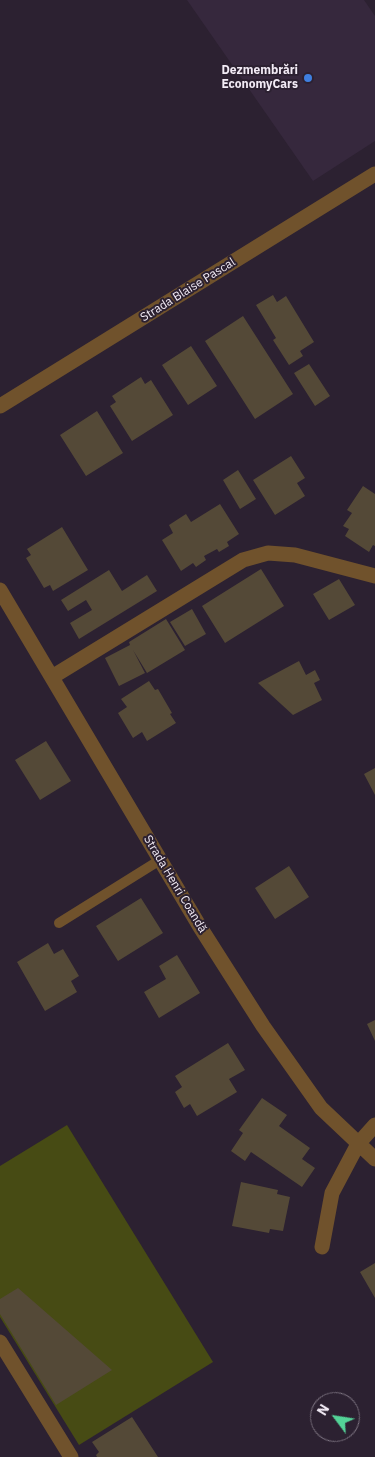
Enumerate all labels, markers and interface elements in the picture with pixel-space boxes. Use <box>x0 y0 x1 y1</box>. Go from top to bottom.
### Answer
place label: Dezmembrări EconomyCars <box>221 64 298 92</box>
marker: Dezmembrări EconomyCars <box>302 72 314 84</box>
street label: Strada Blaise Pascal <box>138 255 238 325</box>
street label: Strada Henri Coandă <box>140 833 210 935</box>
north arrow <box>310 1392 360 1442</box>
text: N <box>313 1401 333 1419</box>

